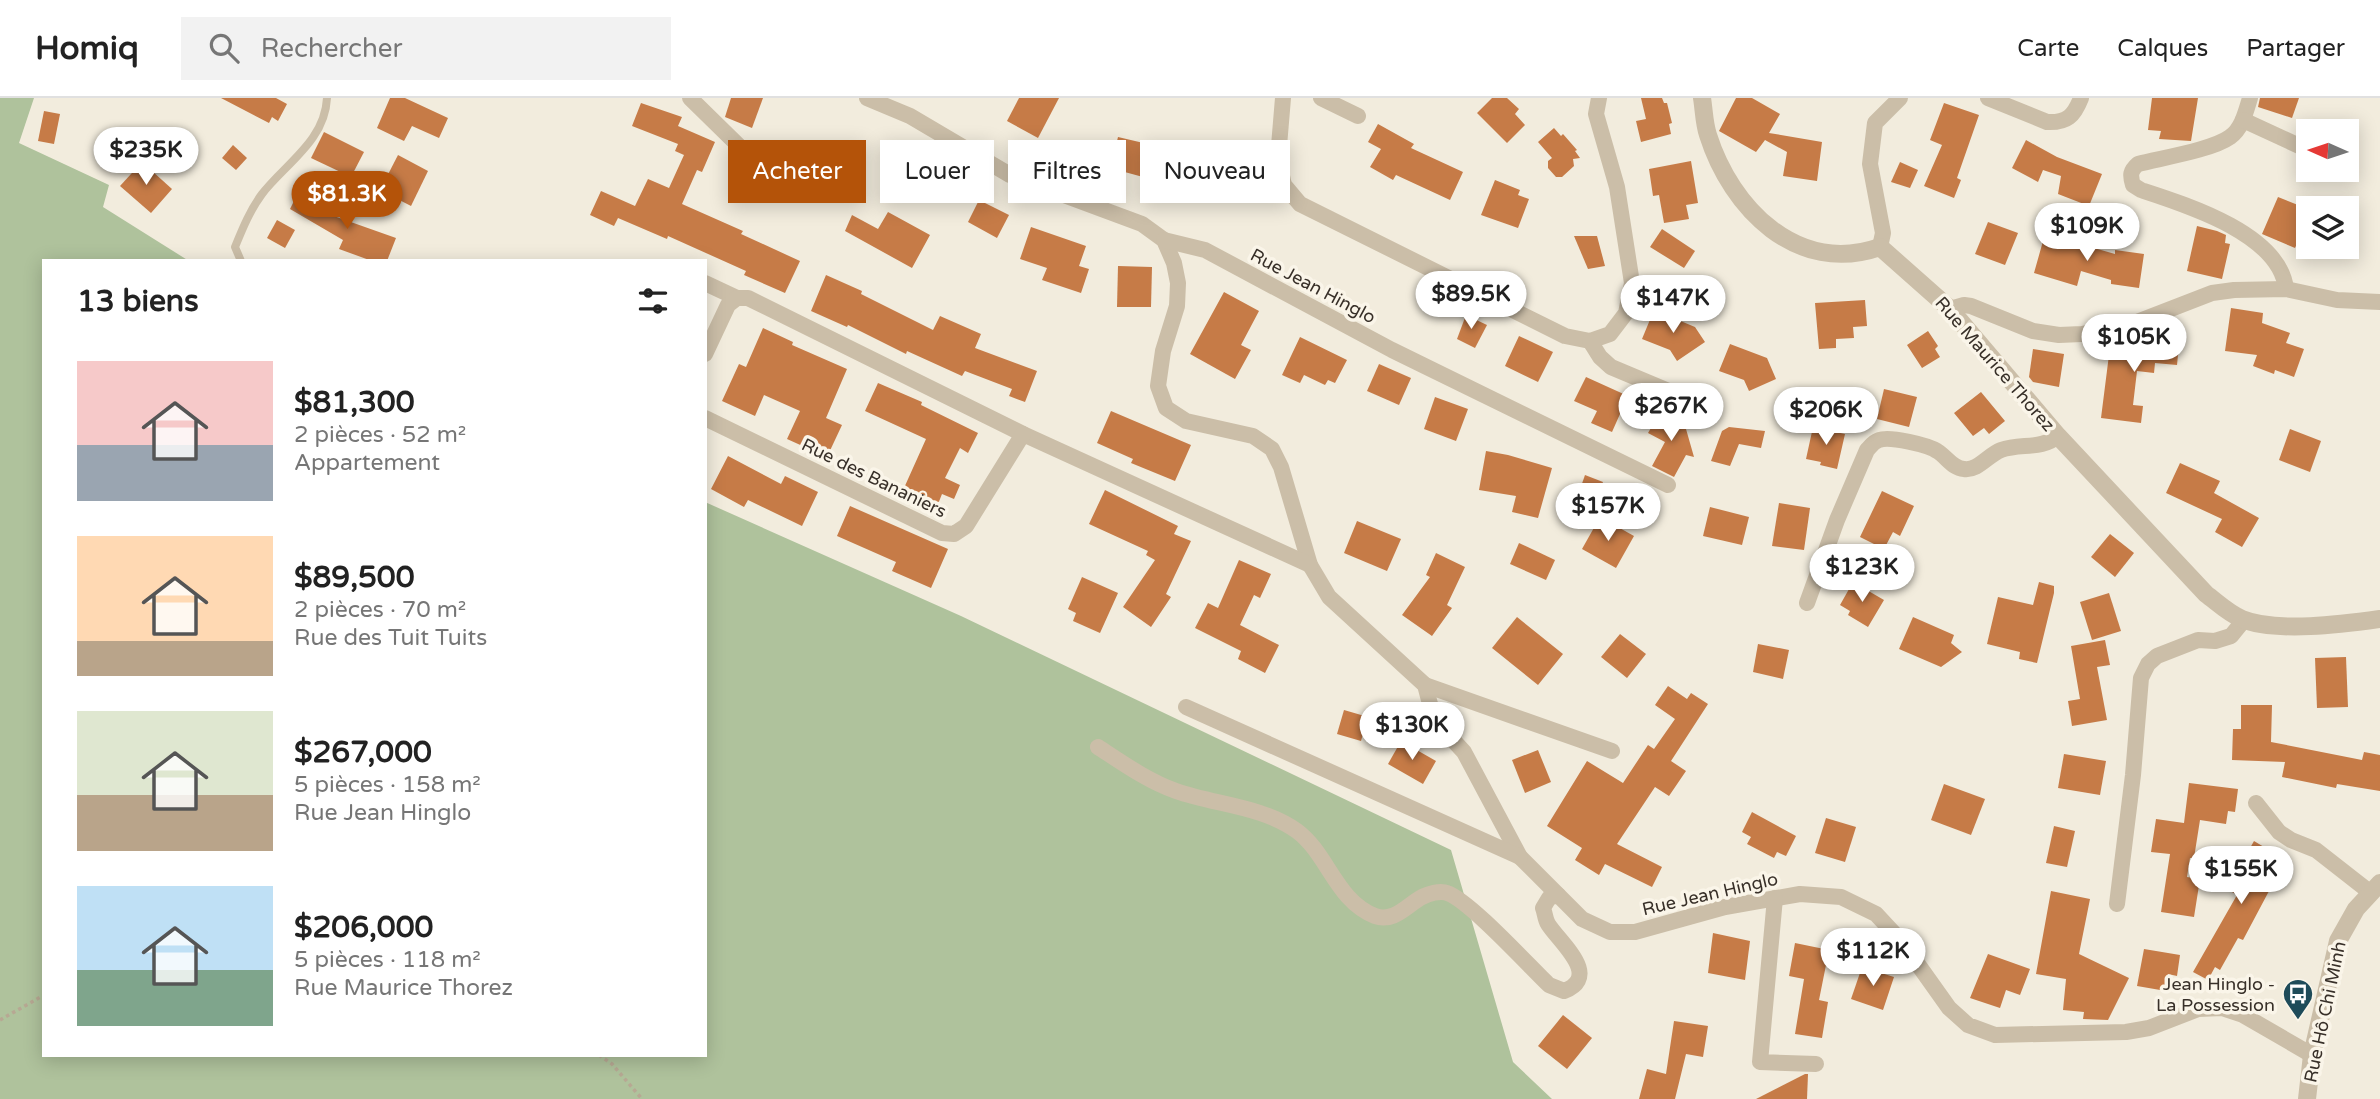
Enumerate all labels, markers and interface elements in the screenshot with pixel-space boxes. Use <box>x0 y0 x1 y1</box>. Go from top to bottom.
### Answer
search box <box>181 17 671 80</box>
text: Homiq <box>35 29 139 68</box>
icon: search <box>205 29 243 67</box>
text: Rechercher <box>261 33 402 64</box>
text: Carte <box>2017 34 2079 63</box>
text: Calques <box>2117 34 2208 63</box>
text: Partager <box>2246 34 2345 63</box>
north arrow <box>2296 119 2359 182</box>
map controls <box>2296 119 2359 259</box>
pin: $235K <box>97 127 195 187</box>
text: $235K <box>110 136 182 164</box>
chip: Acheter <box>728 140 866 203</box>
chip: Louer <box>880 140 994 203</box>
chip: Filtres <box>1008 140 1126 203</box>
chip: Nouveau <box>1140 140 1290 203</box>
pin: $81.3K <box>290 172 404 231</box>
text: $81.3K <box>308 180 386 208</box>
button: layers <box>2296 196 2359 259</box>
pin: $109K <box>2038 204 2136 263</box>
text: $109K <box>2051 212 2123 240</box>
street label: Rue Jean Hinglo <box>1247 244 1379 328</box>
pin: $89.5K <box>1414 272 1528 331</box>
pin: $147K <box>1624 275 1722 335</box>
text: $89.5K <box>1432 280 1510 308</box>
icon: filters <box>634 282 672 320</box>
text: 13 biens <box>77 283 199 320</box>
text: $147K <box>1637 284 1709 312</box>
street label: Rue Maurice Thorez <box>1930 292 2060 436</box>
pin: $105K <box>2085 314 2183 374</box>
text: $105K <box>2098 323 2170 351</box>
text: $81,300 <box>294 384 414 421</box>
pin: $267K <box>1622 384 1720 443</box>
pin: $206K <box>1777 388 1875 447</box>
icon: home <box>133 389 217 473</box>
text: $267K <box>1635 392 1707 420</box>
text: $206K <box>1790 396 1862 424</box>
text: 2 pièces · 52 m² <box>294 421 466 449</box>
street label: Rue des Bananiers <box>798 433 950 523</box>
text: Appartement <box>294 449 440 477</box>
pin: $157K <box>1559 484 1657 543</box>
text: $157K <box>1572 492 1644 520</box>
pin: $123K <box>1813 545 1911 604</box>
text: $123K <box>1826 553 1898 581</box>
text: $89,500 <box>294 559 414 596</box>
icon: home <box>133 564 217 648</box>
text: 2 pièces · 70 m² <box>294 596 466 624</box>
text: Rue des Tuit Tuits <box>294 624 487 652</box>
pin: $130K <box>1363 702 1461 762</box>
text: $130K <box>1376 711 1448 739</box>
text: $267,000 <box>294 734 432 771</box>
icon: home <box>133 739 217 823</box>
text: 5 pièces · 158 m² <box>294 771 481 799</box>
text: Rue Jean Hinglo <box>294 799 471 827</box>
pin: $155K <box>2192 846 2290 906</box>
text: $155K <box>2205 855 2277 883</box>
street label: Rue Jean Hinglo <box>1640 868 1780 920</box>
text: $206,000 <box>294 909 433 946</box>
icon: home <box>133 914 217 998</box>
pin: $112K <box>1824 928 1922 988</box>
text: $112K <box>1837 937 1909 965</box>
street label: Rue Hô Chi Minh <box>2299 939 2351 1085</box>
text: 5 pièces · 118 m² <box>294 946 481 974</box>
place label: Jean Hinglo - La Possession <box>2156 973 2275 1016</box>
text: Rue Maurice Thorez <box>294 974 513 1002</box>
bus stop icon: Jean Hinglo - La Possession <box>2281 977 2315 1021</box>

